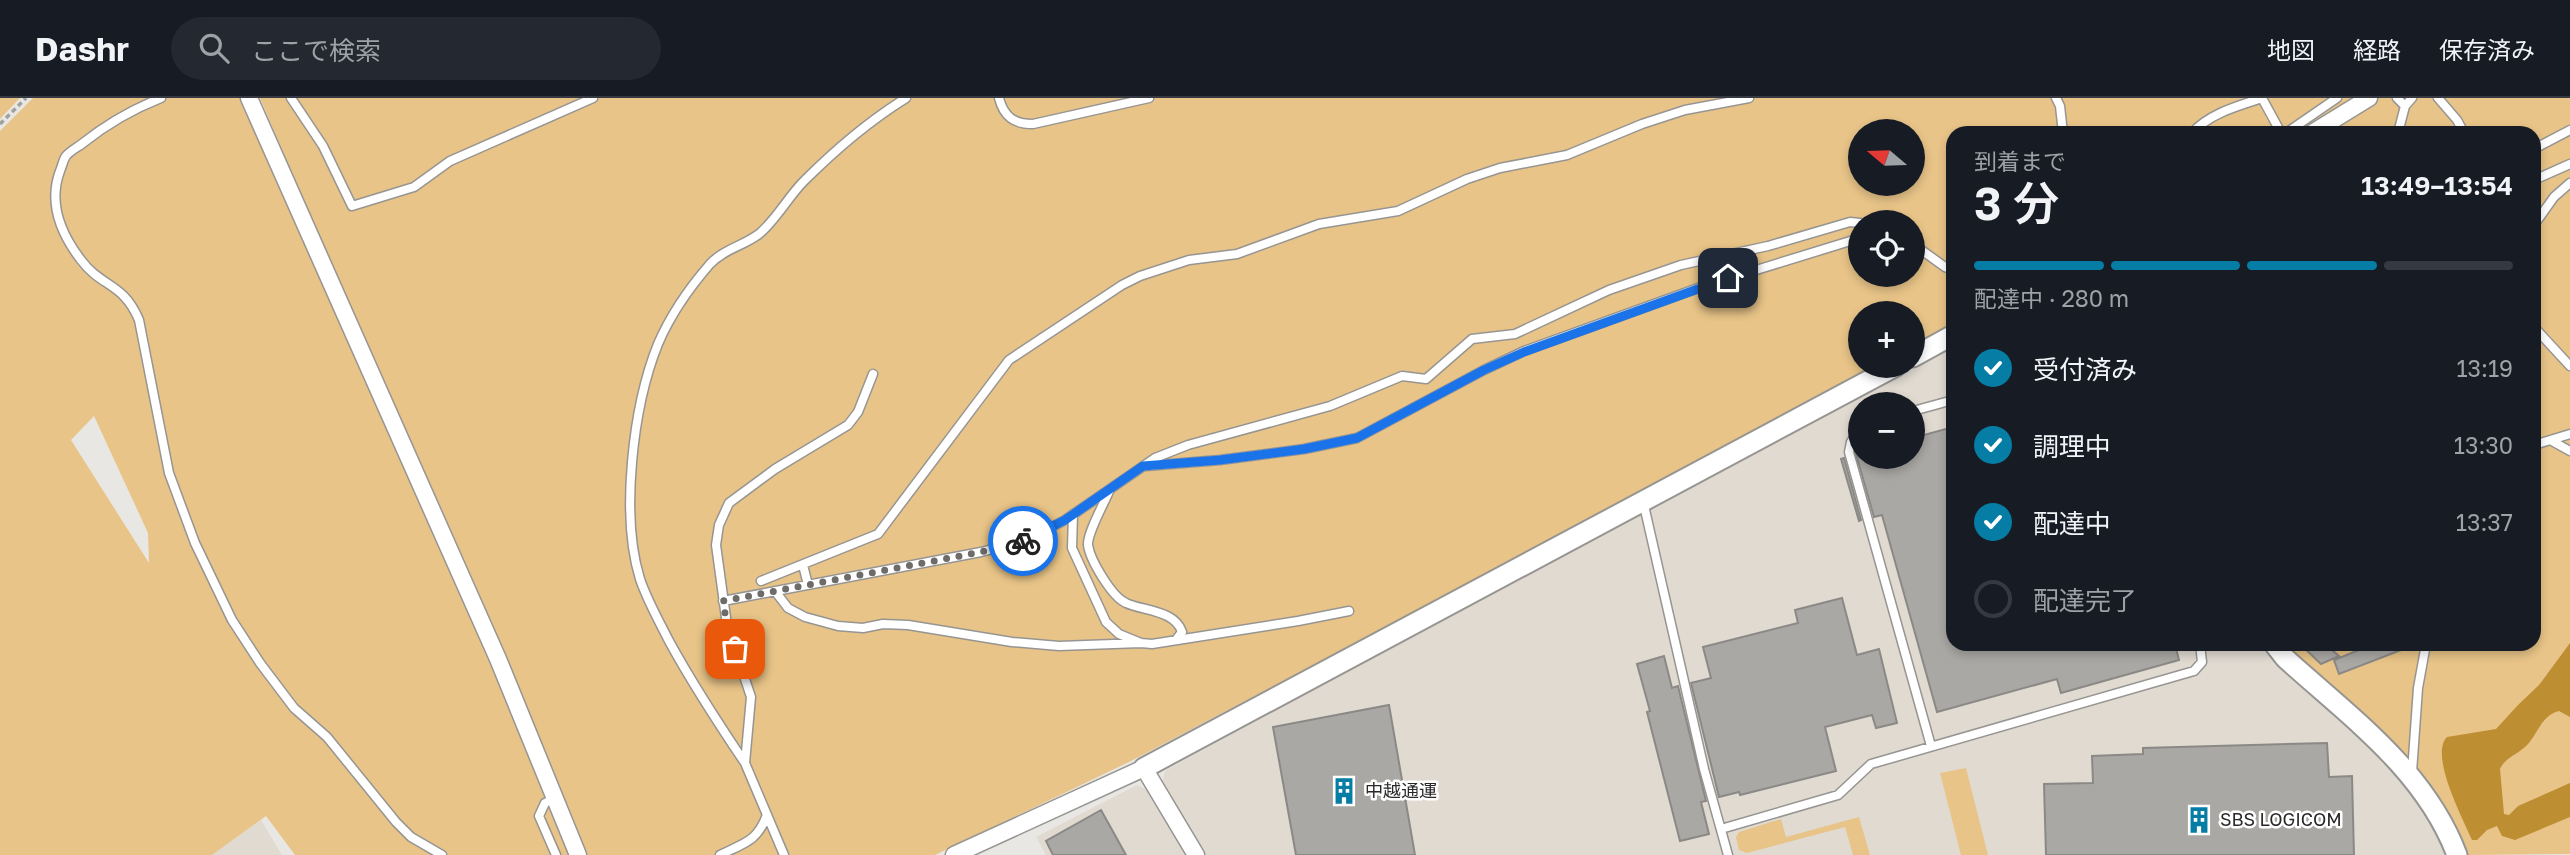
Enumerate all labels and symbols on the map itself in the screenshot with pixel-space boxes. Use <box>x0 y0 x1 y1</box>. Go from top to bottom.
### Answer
north arrow <box>1848 119 1925 196</box>
pin <box>1698 248 1758 308</box>
courier <box>988 506 1058 576</box>
pin <box>705 619 765 679</box>
building icon: 中越通運 <box>1329 776 1359 806</box>
place label: 中越通運 <box>1365 779 1437 801</box>
building icon: SBS LOGICOM <box>2184 805 2214 835</box>
place label: SBS LOGICOM <box>2220 808 2342 830</box>

